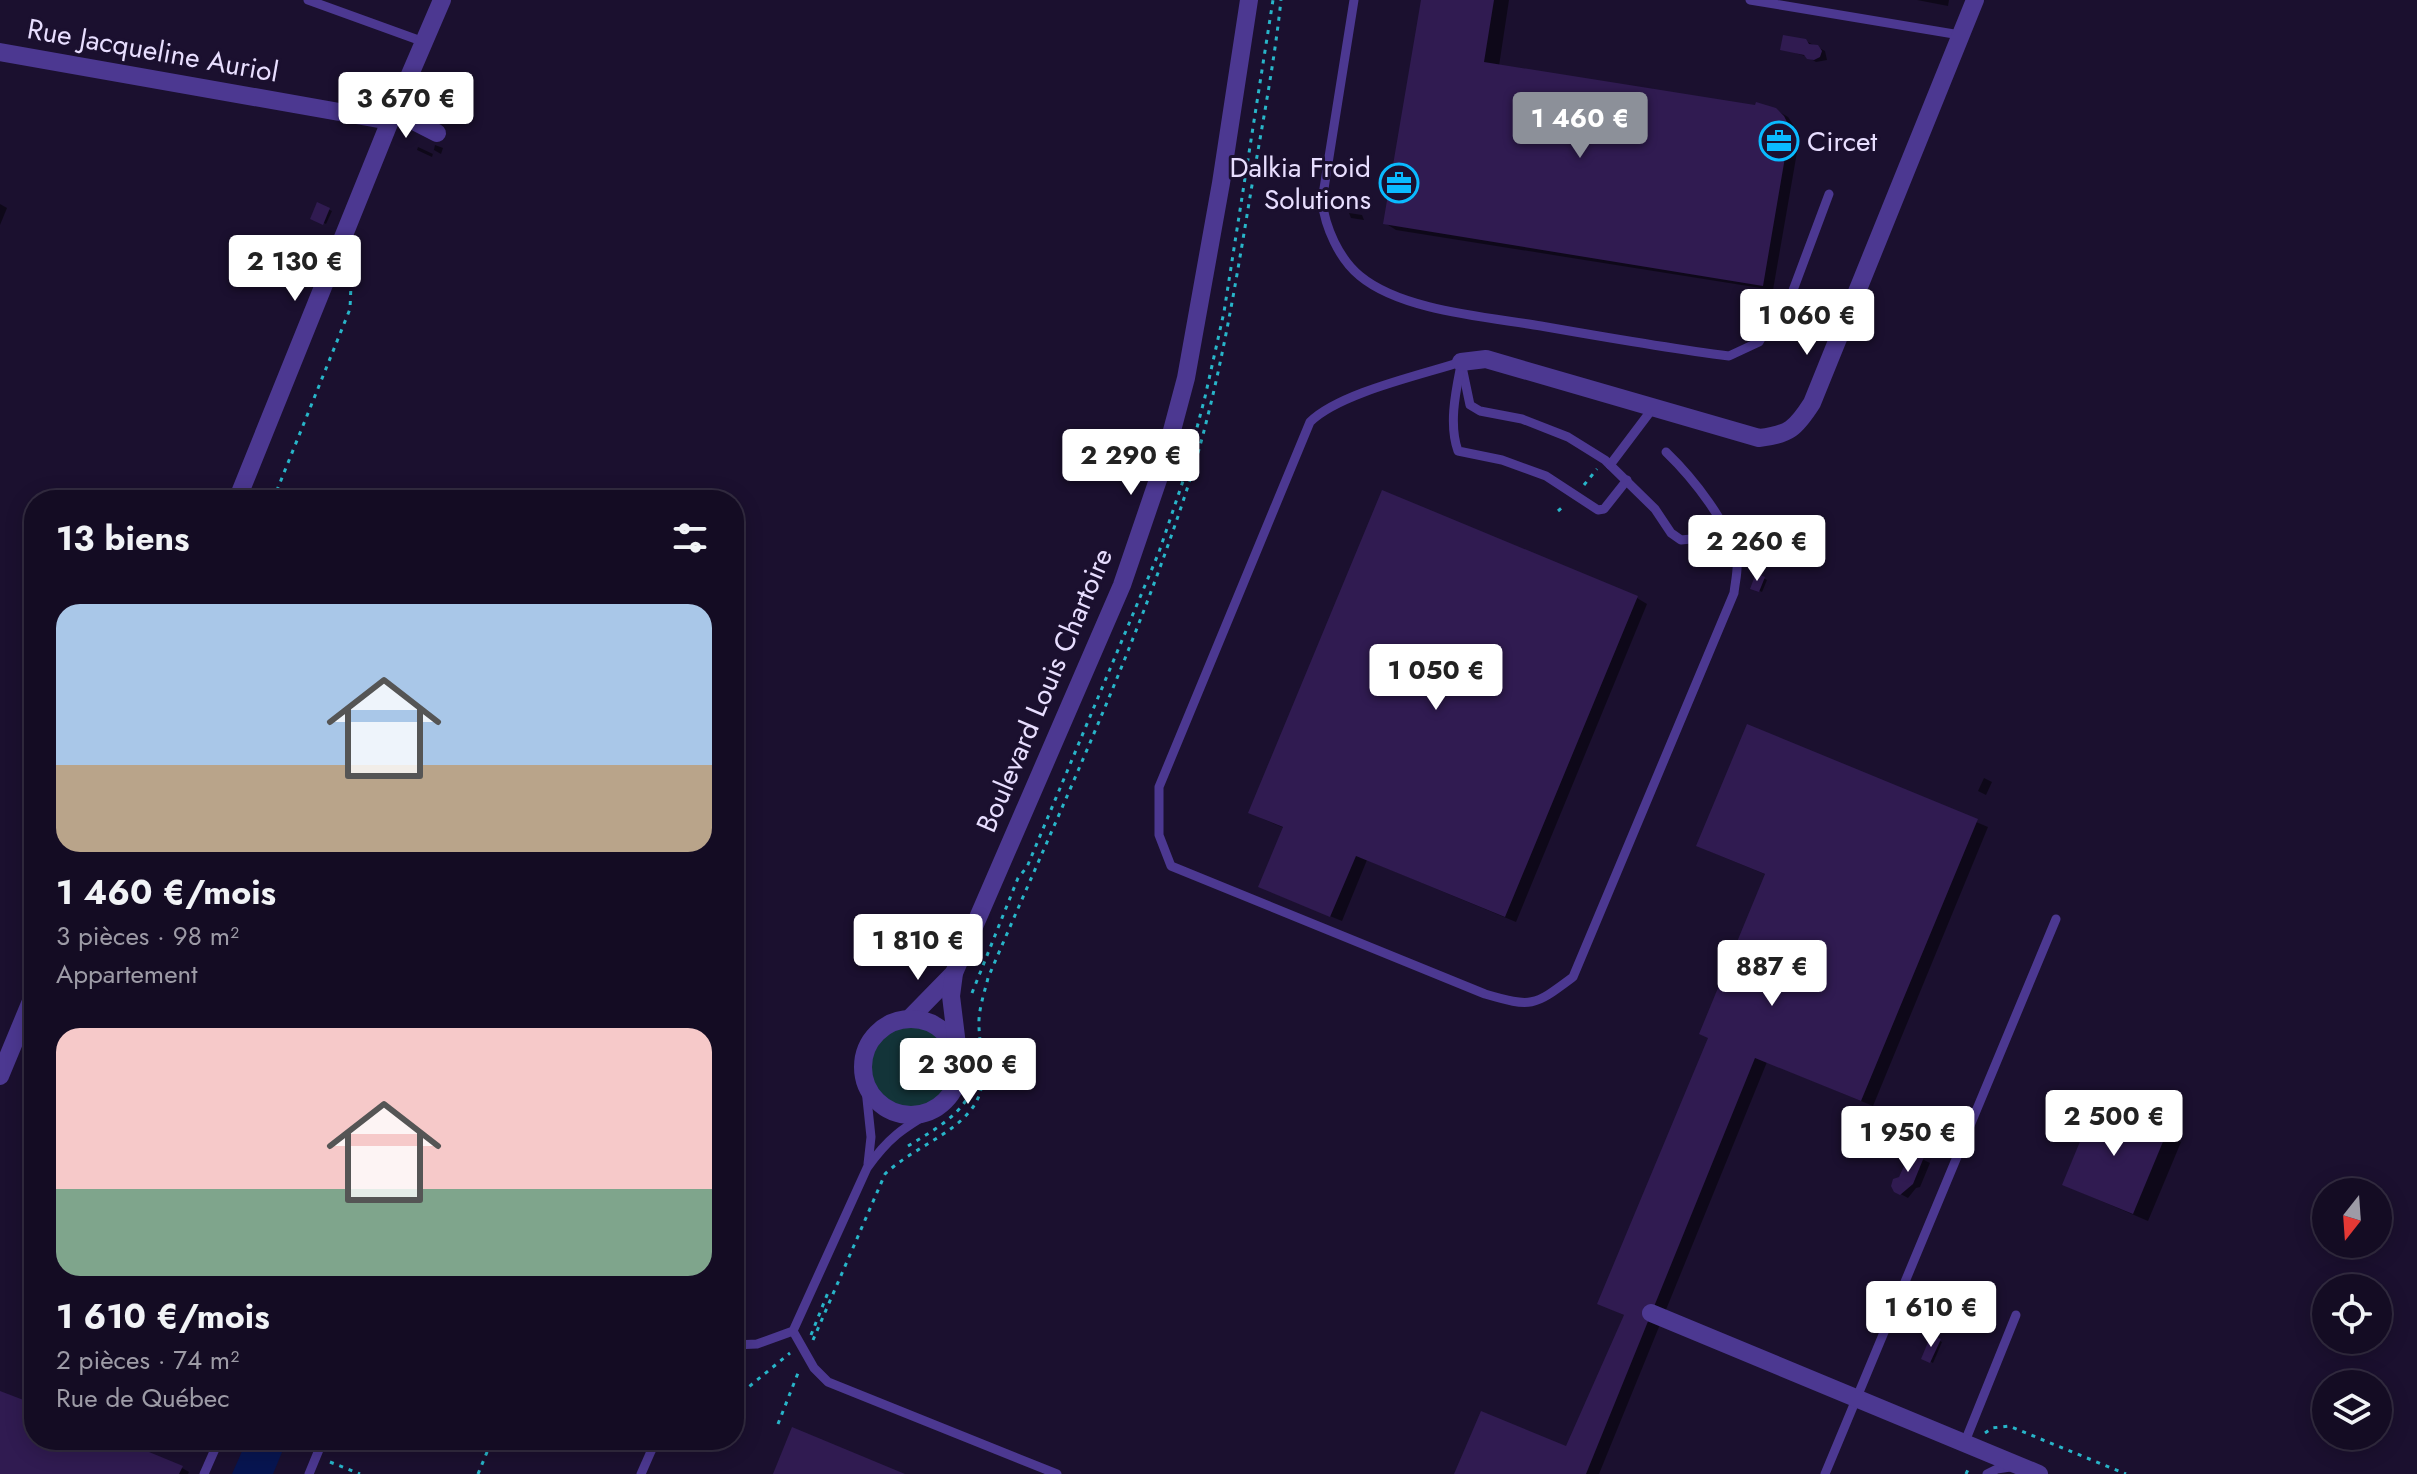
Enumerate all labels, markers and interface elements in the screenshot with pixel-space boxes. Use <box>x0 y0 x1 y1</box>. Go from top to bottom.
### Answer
street label: Rue Jacqueline Auriol <box>24 8 282 93</box>
pin: 3 670 € <box>332 72 480 140</box>
text: 3 670 € <box>356 79 456 117</box>
pin: 1 460 € <box>1506 92 1654 160</box>
text: 1 460 € <box>1531 99 1629 137</box>
office icon: Circet <box>1758 120 1800 162</box>
place label: Circet <box>1807 121 1877 162</box>
place label: Dalkia Froid Solutions <box>1229 147 1371 220</box>
office icon: Dalkia Froid Solutions <box>1378 162 1420 204</box>
pin: 2 130 € <box>221 235 369 303</box>
text: 2 130 € <box>247 242 343 280</box>
pin: 1 060 € <box>1733 289 1881 357</box>
text: 1 060 € <box>1758 296 1856 334</box>
pin: 2 290 € <box>1057 429 1205 497</box>
text: 2 290 € <box>1080 436 1182 474</box>
text: 13 biens <box>56 514 190 563</box>
pin: 2 260 € <box>1683 515 1831 583</box>
icon: filters <box>668 516 712 560</box>
text: 2 260 € <box>1706 522 1808 560</box>
street label: Boulevard Louis Chartoire <box>966 542 1123 839</box>
pin: 1 050 € <box>1362 644 1510 712</box>
text: 1 050 € <box>1387 651 1485 689</box>
icon: home <box>312 656 456 800</box>
text: 1 460 €/mois <box>56 868 276 917</box>
pin: 1 810 € <box>844 914 992 982</box>
text: 3 pièces · 98 m² <box>56 917 239 955</box>
text: 1 810 € <box>872 921 964 959</box>
pin: 887 € <box>1716 940 1828 1008</box>
text: 887 € <box>1736 947 1808 985</box>
text: Appartement <box>56 955 197 993</box>
pin: 2 300 € <box>894 1038 1042 1106</box>
text: 2 300 € <box>918 1045 1018 1083</box>
icon: home <box>312 1080 456 1224</box>
pin: 2 500 € <box>2040 1090 2188 1158</box>
text: 2 500 € <box>2064 1097 2164 1135</box>
pin: 1 950 € <box>1834 1106 1982 1174</box>
text: 1 950 € <box>1859 1113 1957 1151</box>
north arrow <box>2312 1178 2392 1258</box>
map controls <box>2312 1178 2392 1450</box>
button: locate <box>2312 1274 2392 1354</box>
pin: 1 610 € <box>1857 1281 2005 1349</box>
text: 1 610 € <box>1884 1288 1978 1326</box>
text: 1 610 €/mois <box>56 1292 270 1341</box>
text: 2 pièces · 74 m² <box>56 1341 239 1379</box>
button: layers <box>2312 1370 2392 1450</box>
text: Rue de Québec <box>56 1379 230 1417</box>

